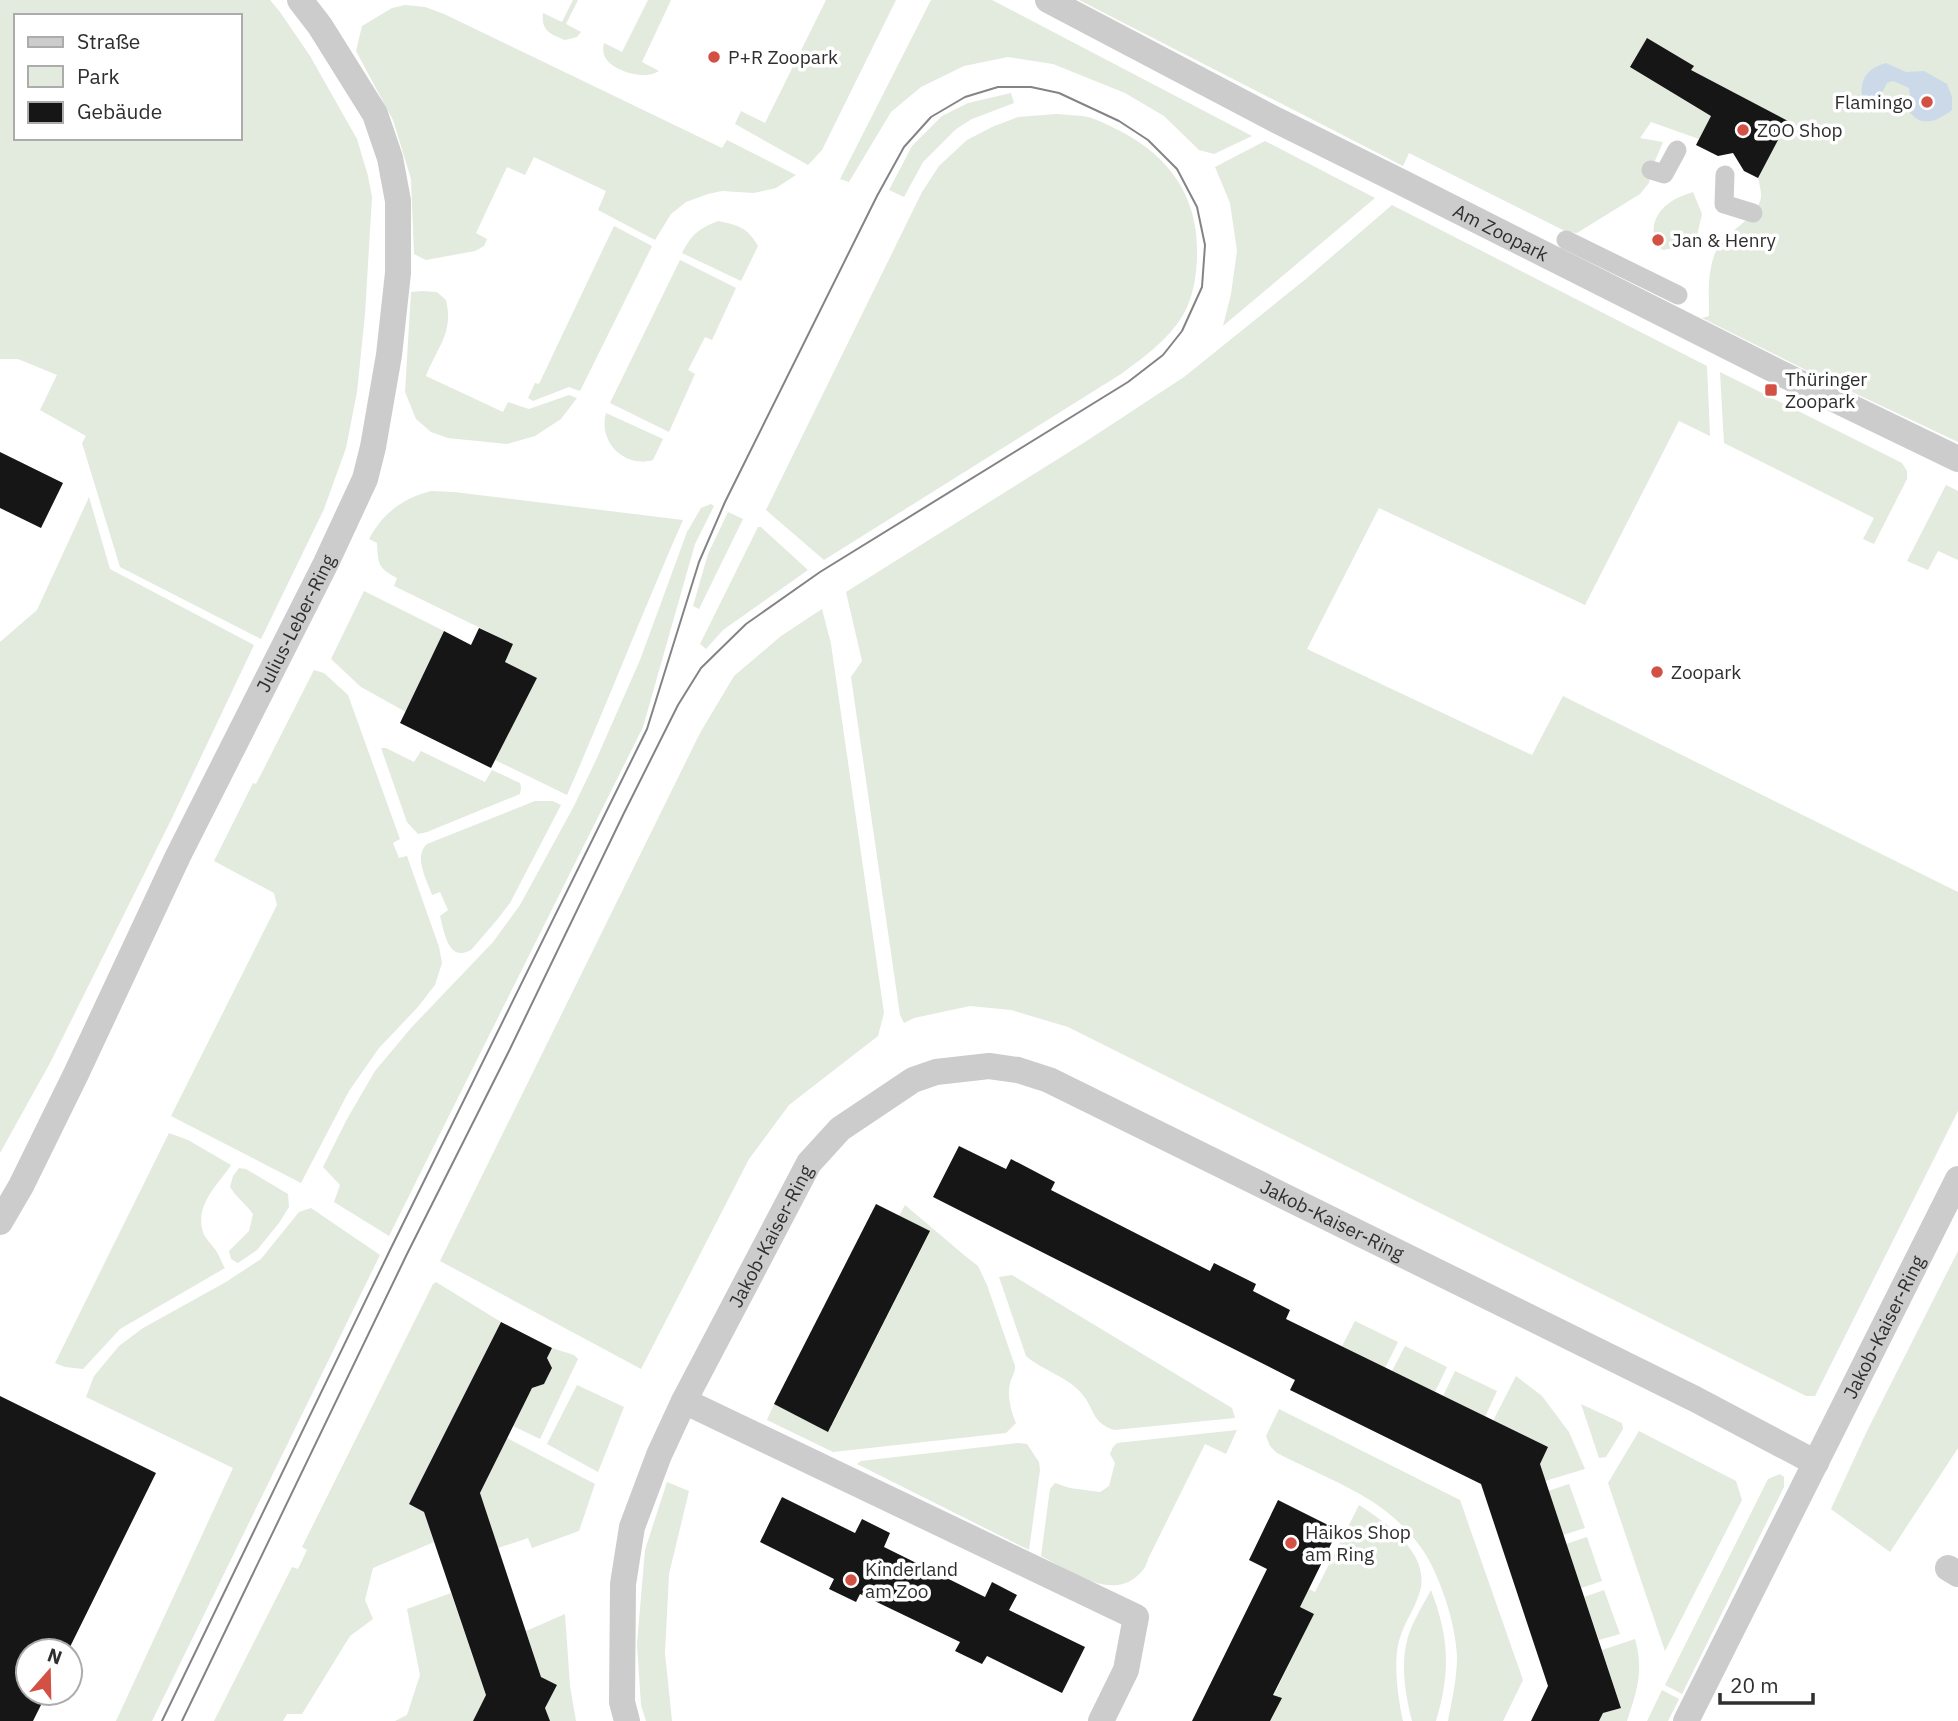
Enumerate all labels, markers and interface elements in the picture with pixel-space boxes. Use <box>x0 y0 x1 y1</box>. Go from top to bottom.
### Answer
legend <box>14 14 242 140</box>
text: Straße <box>77 27 140 55</box>
place label: P+R Zoopark <box>728 45 838 69</box>
marker: P+R Zoopark <box>706 49 722 65</box>
text: Park <box>77 62 120 90</box>
place label: Flamingo <box>1834 90 1913 114</box>
marker: Flamingo <box>1919 94 1935 110</box>
text: Gebäude <box>77 97 162 125</box>
place label: ZOO Shop <box>1757 118 1843 142</box>
marker: ZOO Shop <box>1735 122 1751 138</box>
street label: Am Zoopark <box>1449 198 1553 266</box>
place label: Jan & Henry <box>1672 228 1777 252</box>
marker: Jan & Henry <box>1650 232 1666 248</box>
place label: Thüringer Zoopark <box>1785 367 1867 413</box>
marker: Thüringer Zoopark <box>1763 382 1779 398</box>
street label: Julius-Leber-Ring <box>251 551 340 696</box>
place label: Zoopark <box>1671 660 1741 684</box>
marker: Zoopark <box>1649 664 1665 680</box>
street label: Jakob-Kaiser-Ring <box>723 1161 818 1311</box>
street label: Jakob-Kaiser-Ring <box>1256 1174 1408 1265</box>
street label: Jakob-Kaiser-Ring <box>1838 1251 1930 1403</box>
place label: Haikos Shop am Ring <box>1305 1520 1411 1566</box>
marker: Haikos Shop am Ring <box>1283 1535 1299 1551</box>
place label: Kinderland am Zoo <box>865 1557 958 1603</box>
marker: Kinderland am Zoo <box>843 1572 859 1588</box>
north arrow <box>14 1637 84 1707</box>
text: N <box>44 1642 65 1670</box>
scale bar <box>1720 1662 1813 1706</box>
text: 20 m <box>1730 1671 1779 1699</box>

